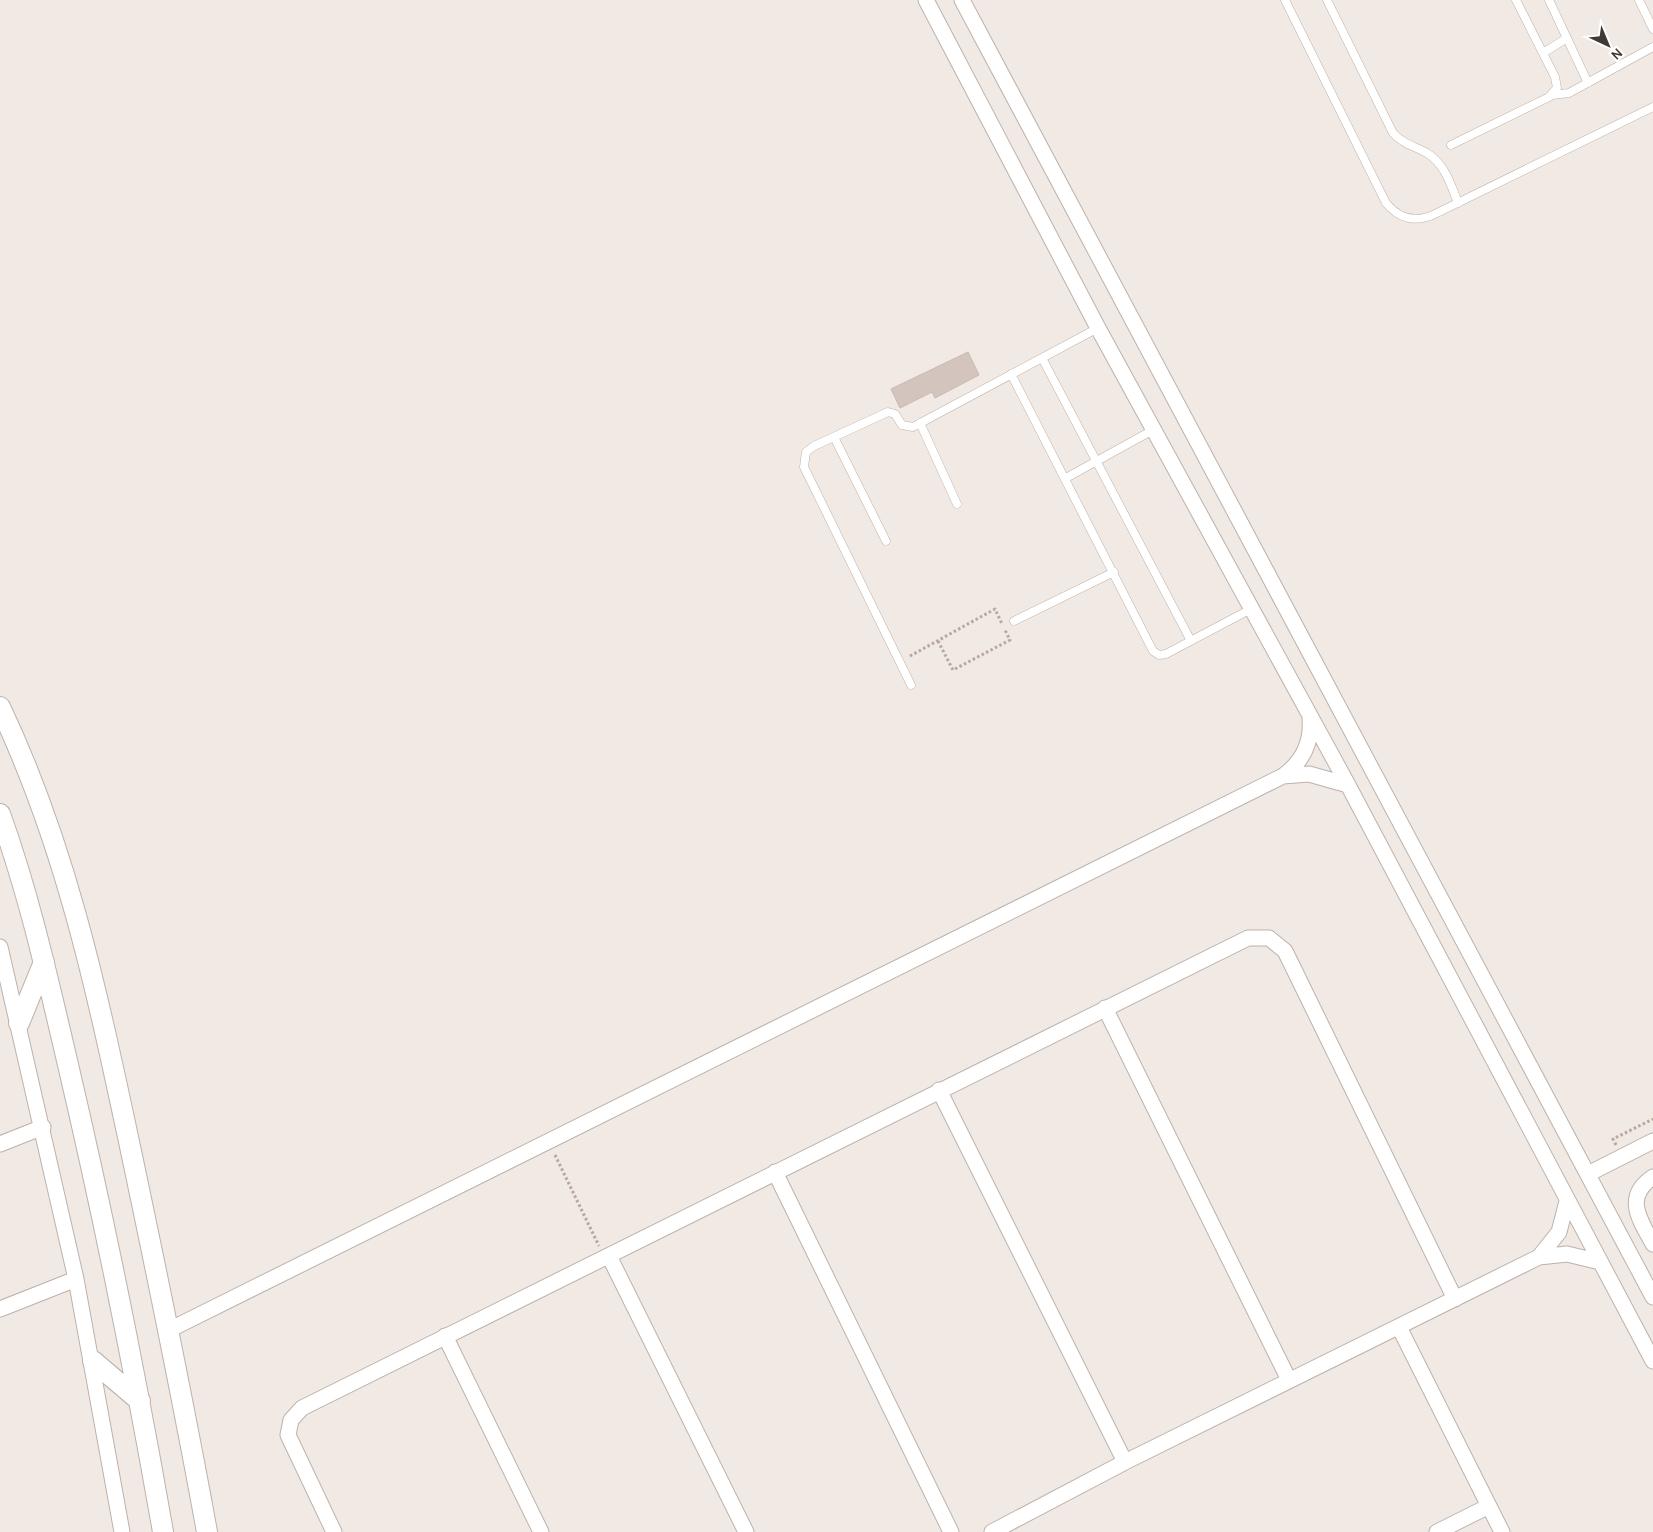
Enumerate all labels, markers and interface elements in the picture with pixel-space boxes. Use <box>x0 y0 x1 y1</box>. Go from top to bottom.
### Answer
north arrow <box>1583 20 1633 70</box>
text: N <box>1607 44 1626 64</box>

